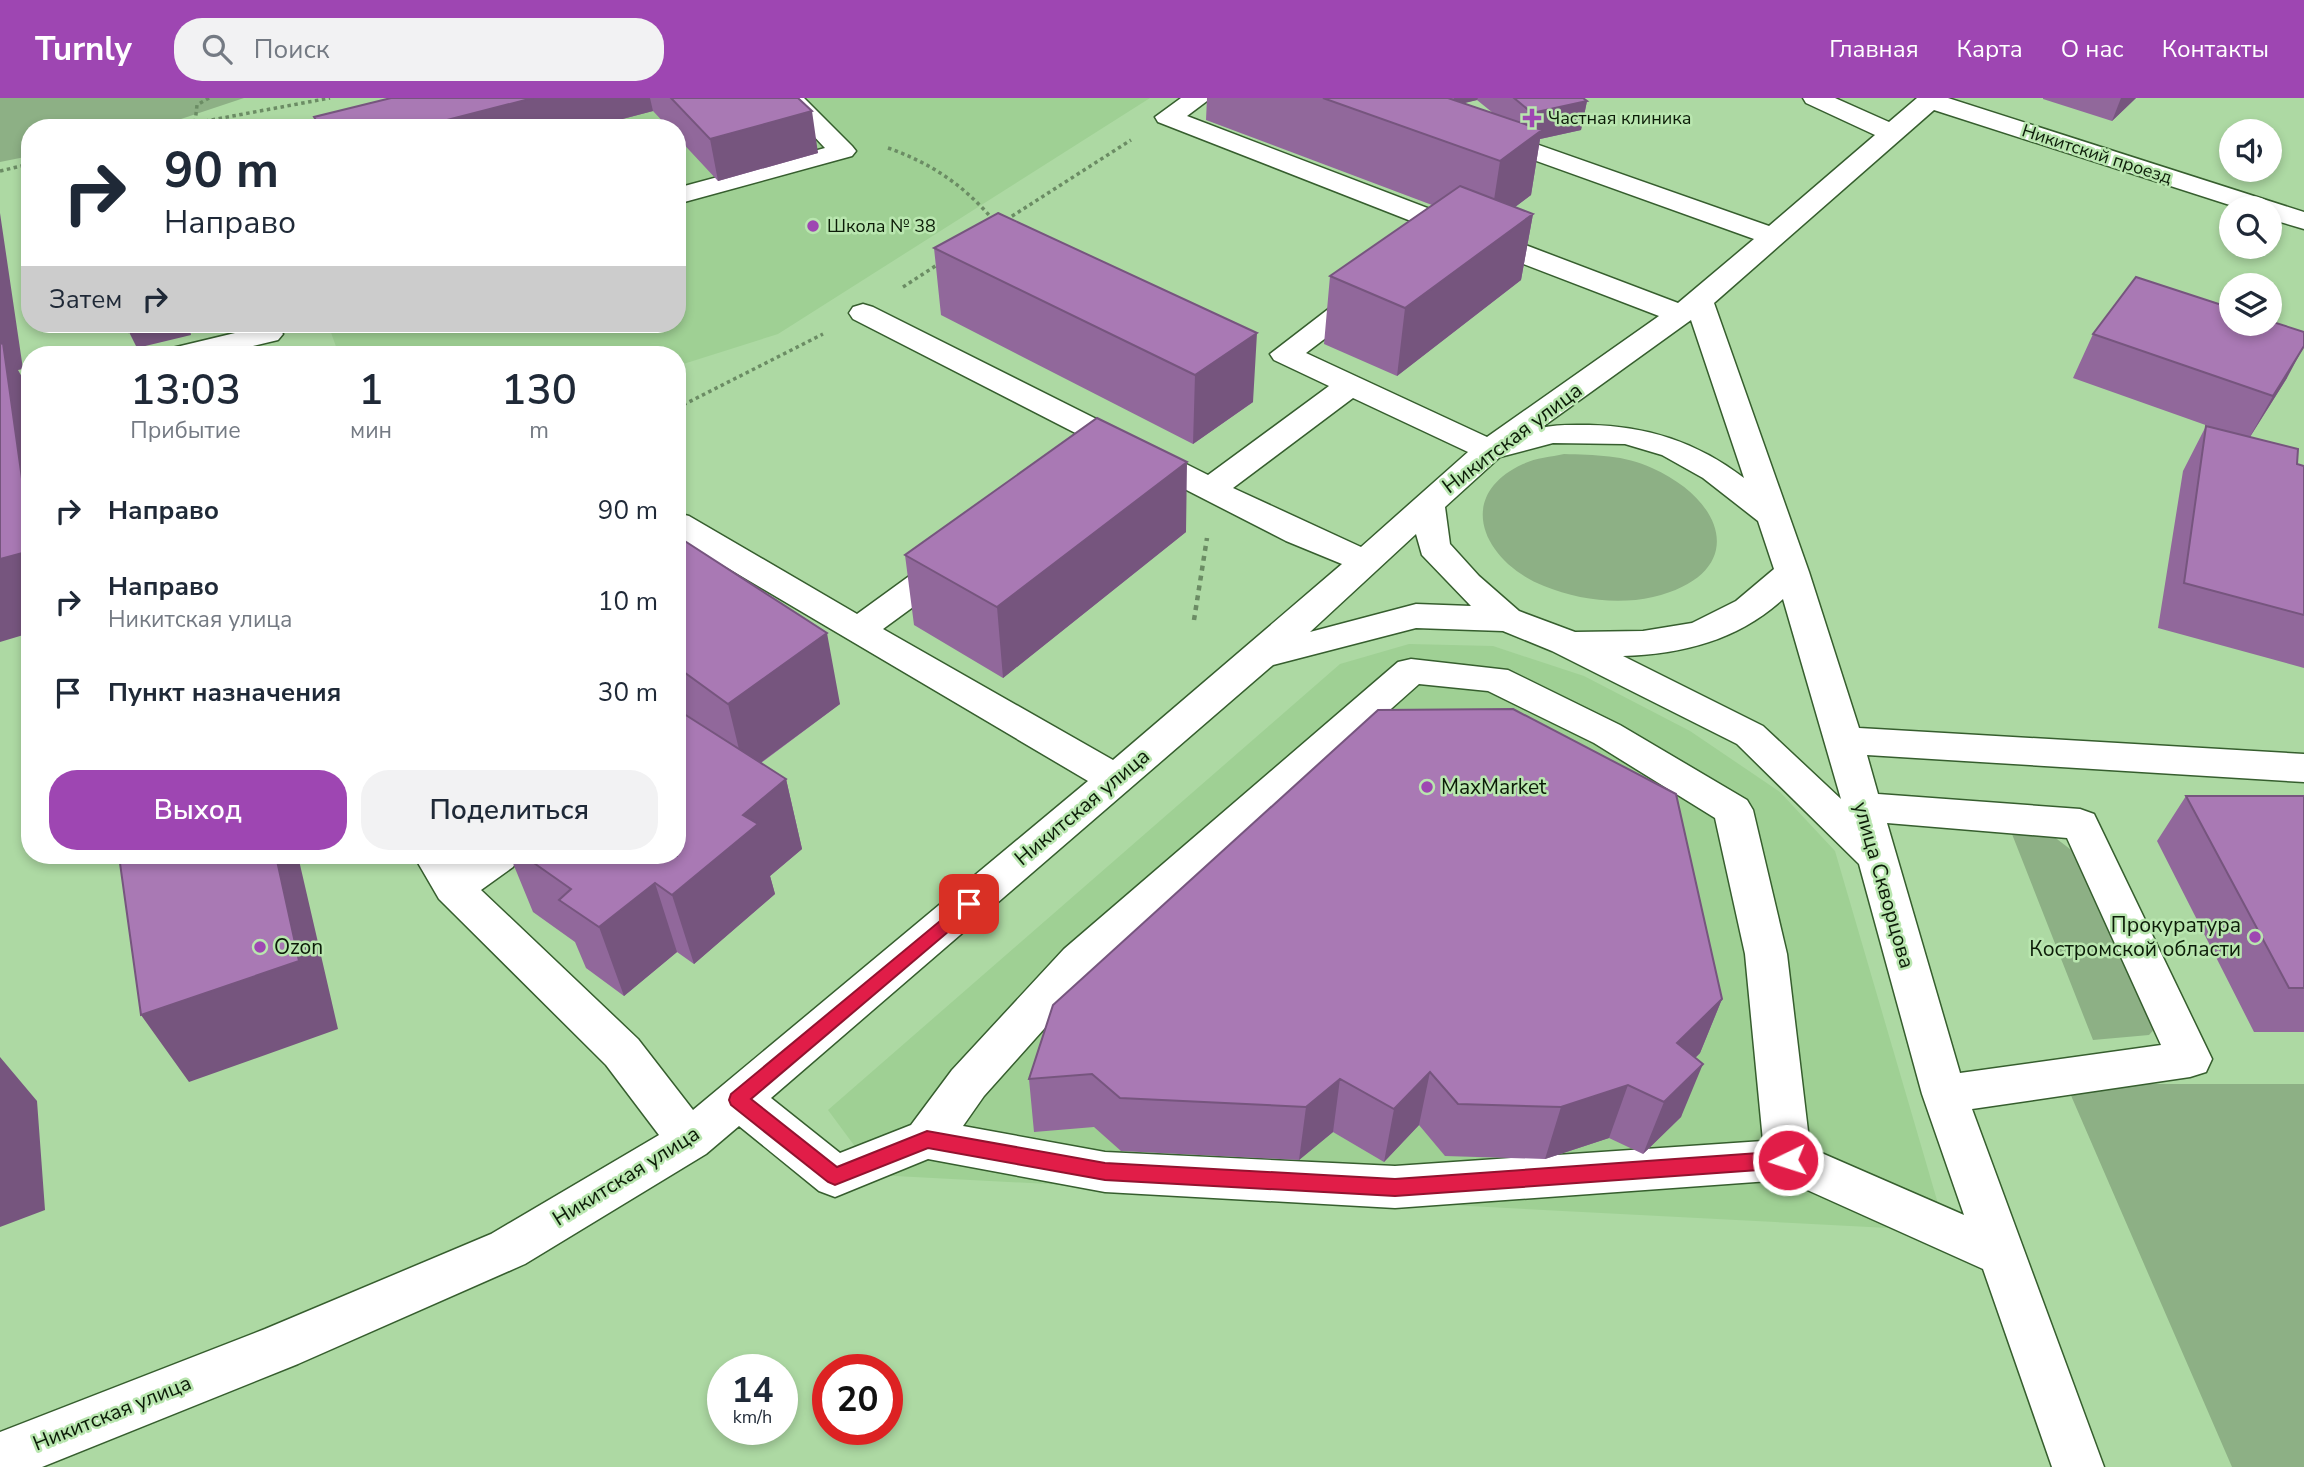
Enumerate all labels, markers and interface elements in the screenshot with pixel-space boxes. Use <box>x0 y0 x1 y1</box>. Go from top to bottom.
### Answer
search box <box>174 18 664 81</box>
text: Turnly <box>35 27 132 72</box>
icon: search <box>198 30 236 68</box>
text: Поиск <box>254 32 329 67</box>
text: Главная <box>1829 33 1919 65</box>
text: Карта <box>1957 33 2023 65</box>
text: О нас <box>2061 33 2124 65</box>
text: Контакты <box>2162 33 2269 65</box>
place label: Частная клиника <box>1548 106 1692 130</box>
marker: Частная клиника <box>1522 108 1542 128</box>
street label: Никитский проезд <box>2019 118 2176 190</box>
map controls <box>2219 119 2282 336</box>
button: sound <box>2219 119 2282 182</box>
text: 90 m <box>164 137 279 204</box>
icon: right <box>49 147 140 238</box>
button: search <box>2219 196 2282 259</box>
text: Направо <box>164 201 296 244</box>
place label: Школа № 38 <box>827 214 936 238</box>
marker: Школа № 38 <box>805 218 821 234</box>
button: layers <box>2219 273 2282 336</box>
icon: right <box>136 280 174 318</box>
text: Затем <box>49 282 122 317</box>
text: 13:03 <box>130 362 241 419</box>
text: 1 <box>358 362 384 419</box>
text: 130 <box>501 362 577 419</box>
street label: Никитская улица <box>1436 376 1588 500</box>
text: Прибытие <box>130 415 241 446</box>
text: мин <box>350 415 392 446</box>
text: m <box>529 415 549 446</box>
icon: right <box>49 492 87 530</box>
text: Направо <box>108 493 219 528</box>
text: 90 m <box>598 493 658 528</box>
text: Направо <box>108 569 219 604</box>
icon: right <box>49 583 87 621</box>
text: 10 m <box>598 584 658 619</box>
text: Никитская улица <box>108 604 292 635</box>
icon: arrive <box>49 674 87 712</box>
text: Пункт назначения <box>108 675 341 710</box>
text: 30 m <box>598 675 658 710</box>
street label: Никитская улица <box>1008 742 1156 872</box>
button: Выход <box>49 770 347 850</box>
button: Поделиться <box>361 770 658 850</box>
place label: MaxMarket <box>1441 773 1547 801</box>
marker: MaxMarket <box>1419 779 1435 795</box>
street label: улица Скворцова <box>1847 798 1921 972</box>
pin <box>939 874 999 934</box>
icon: arrive <box>950 885 988 923</box>
place label: Прокуратура Костромской области <box>2029 911 2241 963</box>
marker: Прокуратура Костромской области <box>2247 929 2263 945</box>
place label: Ozon <box>274 933 323 961</box>
marker: Ozon <box>252 939 268 955</box>
street label: Никитская улица <box>547 1119 705 1233</box>
position arrow <box>1751 1123 1825 1197</box>
speed limit sign: 20 <box>812 1354 903 1445</box>
text: 14 <box>731 1367 774 1414</box>
street label: Никитская улица <box>29 1368 195 1458</box>
text: km/h <box>733 1405 772 1429</box>

